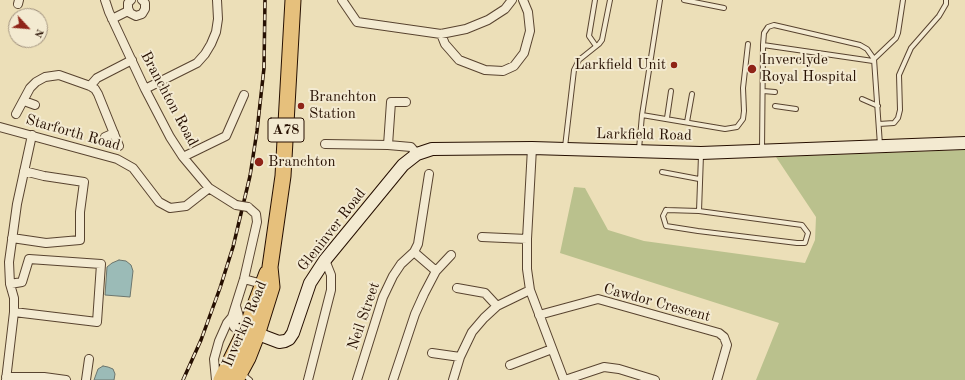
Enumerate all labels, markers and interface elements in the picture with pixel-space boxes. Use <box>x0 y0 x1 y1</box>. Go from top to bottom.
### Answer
north arrow <box>8 8 48 48</box>
text: N <box>32 27 45 39</box>
street label: Branchton Road <box>136 48 202 150</box>
place label: Inverclyde Royal Hospital <box>761 51 857 86</box>
place label: Larkfield Unit <box>575 56 666 74</box>
marker: Larkfield Unit <box>669 60 679 70</box>
marker: Inverclyde Royal Hospital <box>746 63 758 75</box>
place label: Branchton Station <box>309 88 376 123</box>
marker: Branchton Station <box>296 101 306 111</box>
street label: Starforth Road <box>24 111 122 155</box>
road number: A78 <box>268 118 304 142</box>
street label: Larkfield Road <box>596 125 692 145</box>
place label: Branchton <box>268 153 335 171</box>
marker: Branchton <box>253 156 265 168</box>
street label: Gleninver Road <box>294 185 370 275</box>
street label: Inverkip Road <box>219 278 271 370</box>
street label: Neil Street <box>344 280 384 352</box>
street label: Cawdor Crescent <box>602 280 712 326</box>

